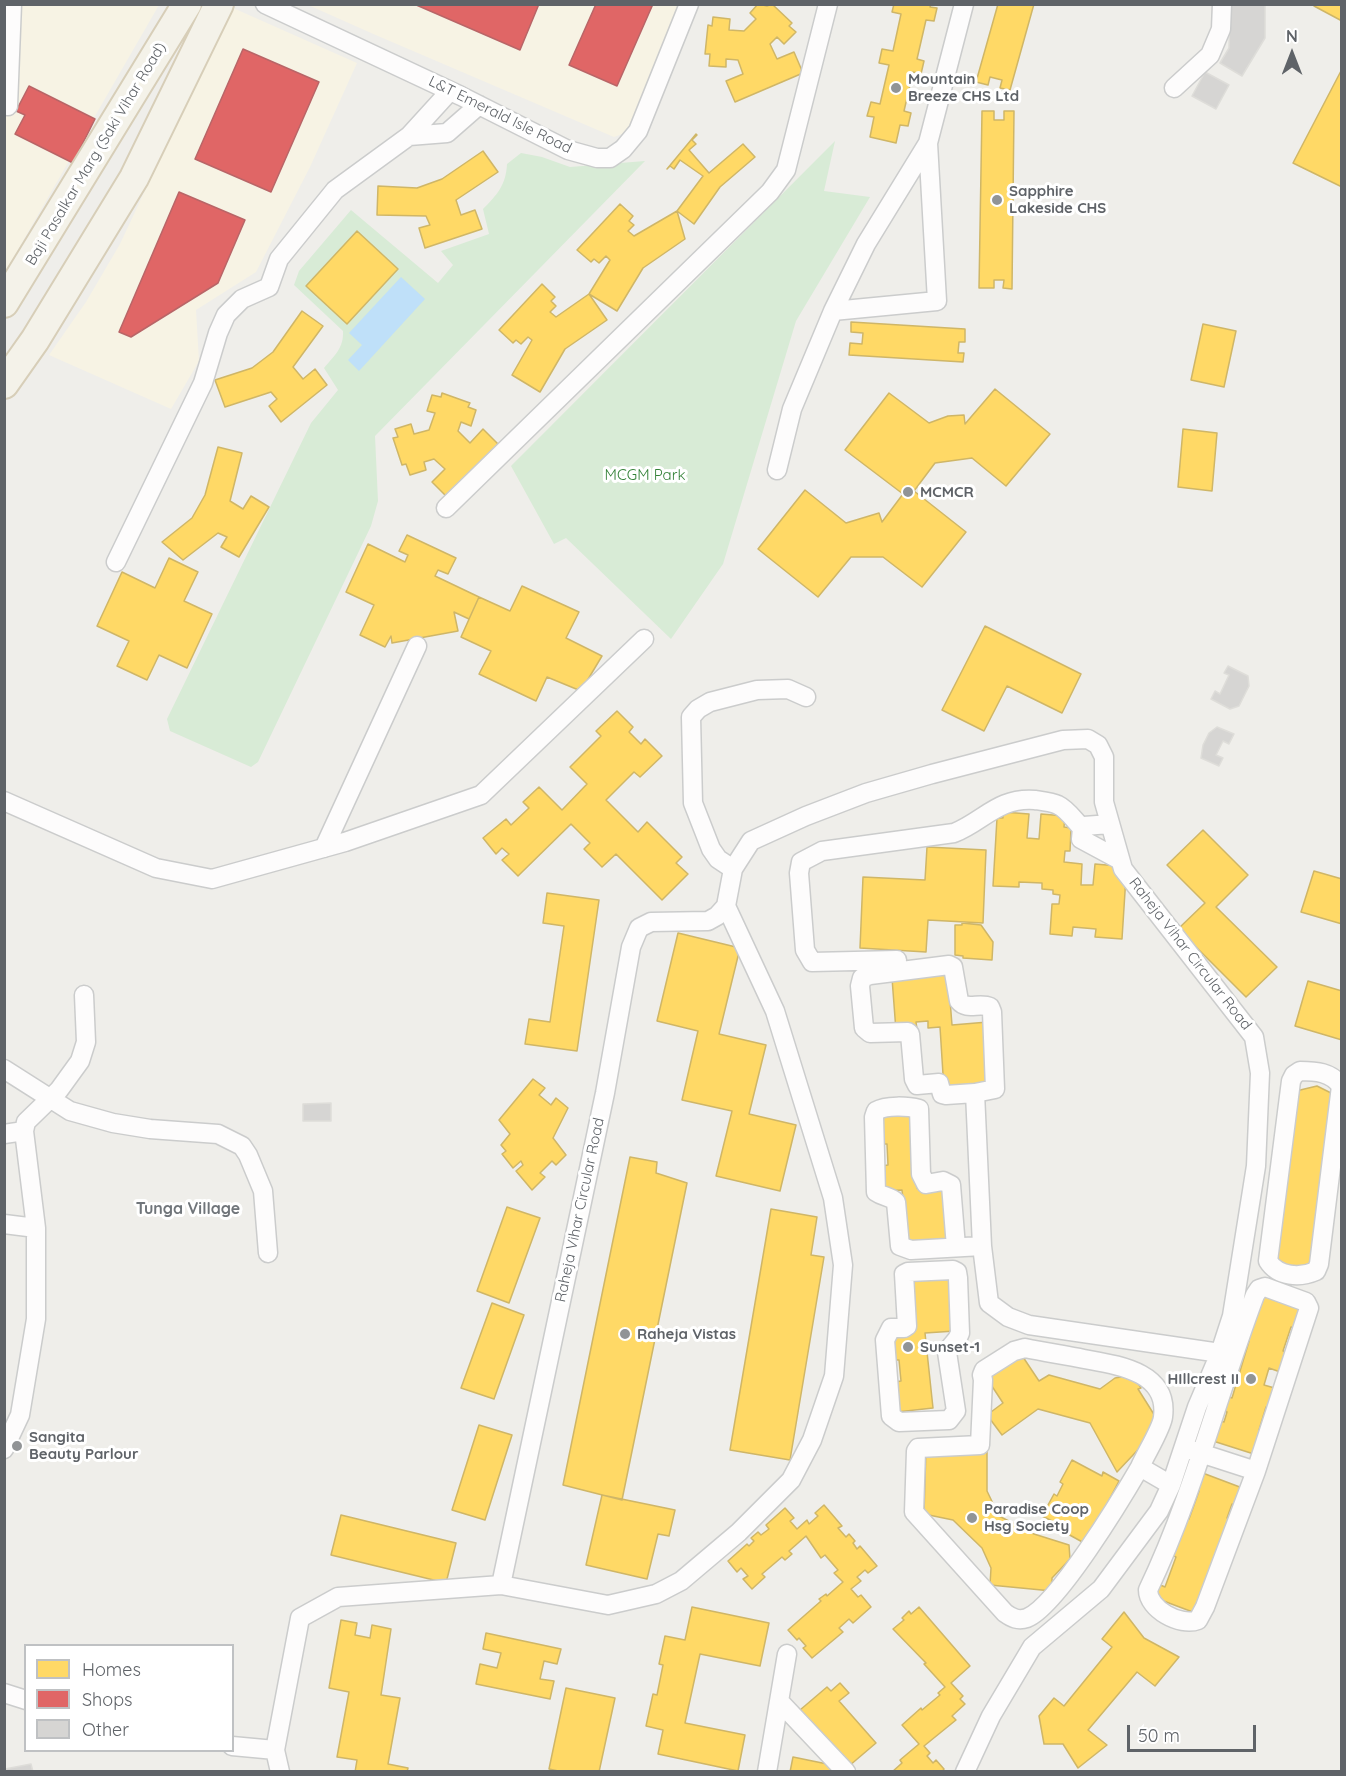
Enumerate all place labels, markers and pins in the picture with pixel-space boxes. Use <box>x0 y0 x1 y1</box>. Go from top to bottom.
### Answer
place label: Mountain Breeze CHS Ltd <box>908 70 1019 105</box>
marker: Mountain Breeze CHS Ltd <box>889 81 903 95</box>
place label: Sapphire Lakeside CHS <box>1009 182 1106 217</box>
marker: Sapphire Lakeside CHS <box>990 193 1004 207</box>
place label: MCMCR <box>920 483 974 501</box>
marker: MCMCR <box>901 485 915 499</box>
place label: Raheja Vistas <box>637 1325 736 1343</box>
marker: Raheja Vistas <box>618 1327 632 1341</box>
place label: Sunset-1 <box>920 1338 980 1356</box>
marker: Sunset-1 <box>901 1340 915 1354</box>
place label: HIllcrest II <box>1167 1370 1239 1388</box>
marker: HIllcrest II <box>1244 1372 1258 1386</box>
place label: Sangita Beauty Parlour <box>29 1428 138 1463</box>
marker: Sangita Beauty Parlour <box>10 1439 24 1453</box>
place label: Paradise Coop Hsg Society <box>984 1500 1089 1535</box>
marker: Paradise Coop Hsg Society <box>965 1511 979 1525</box>

